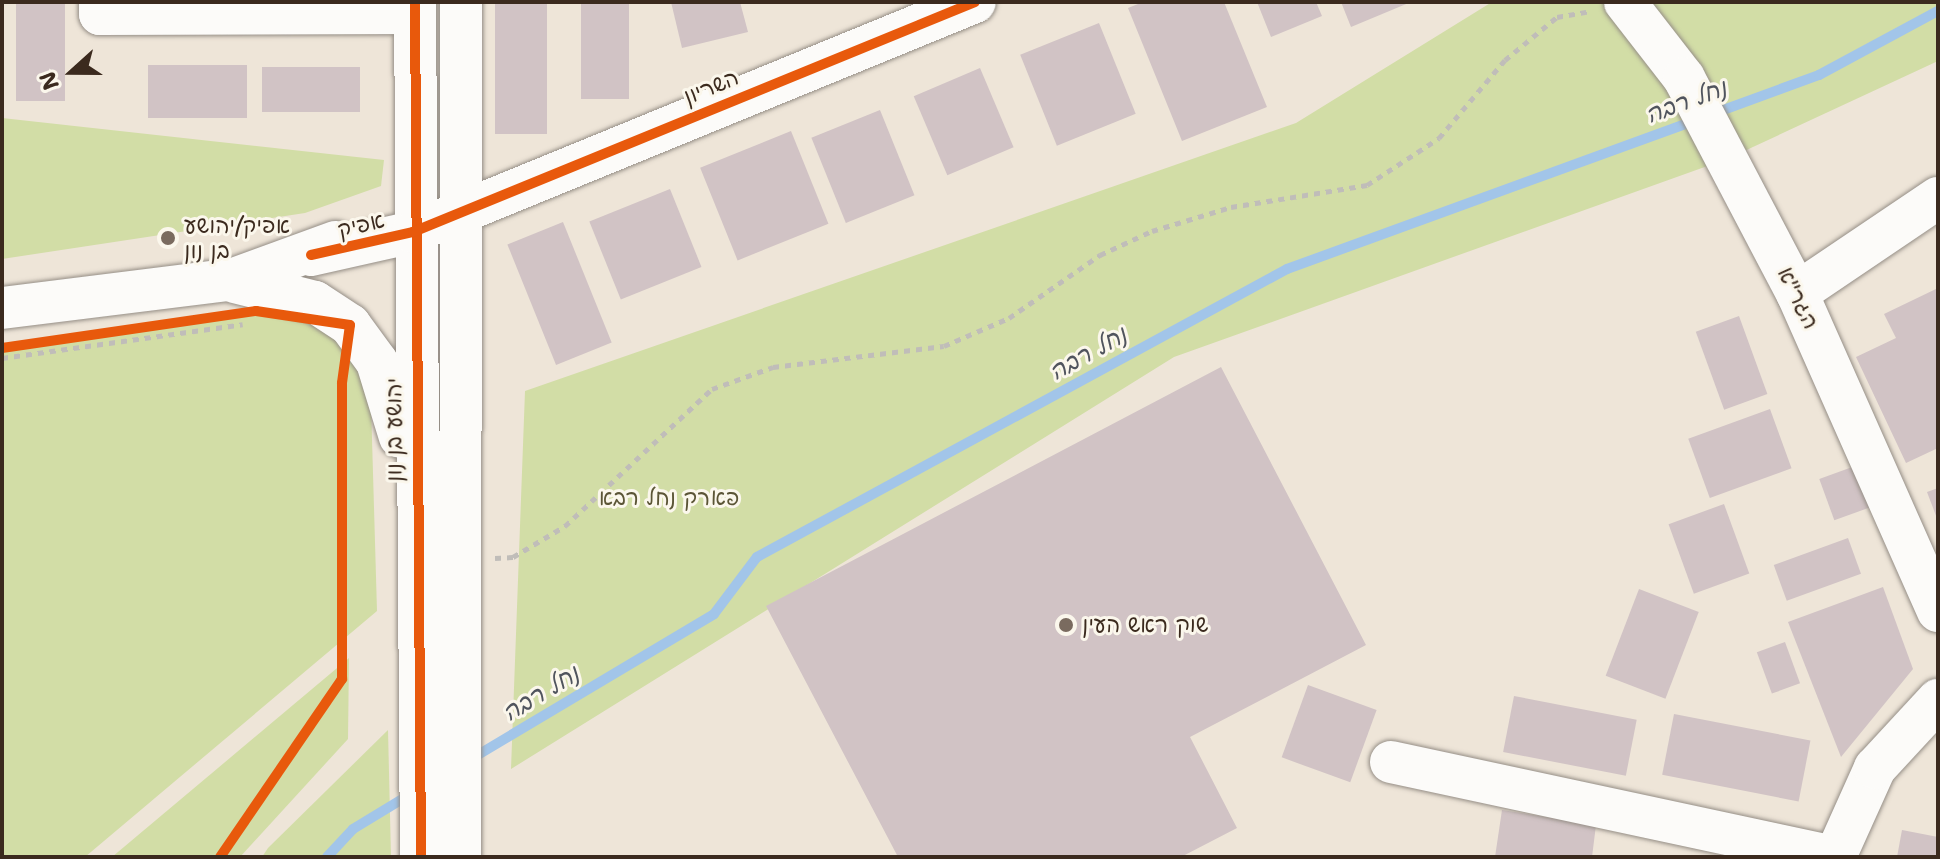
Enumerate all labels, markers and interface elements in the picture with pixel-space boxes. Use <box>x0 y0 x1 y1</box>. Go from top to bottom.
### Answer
north arrow <box>32 32 112 112</box>
street label: השריון <box>680 64 742 110</box>
text: N <box>32 67 66 94</box>
water label: נחל רבה <box>1641 74 1731 130</box>
street label: אפיק <box>335 207 387 243</box>
place label: אפיק/יהושע בן נון <box>184 212 290 264</box>
marker: אפיק/יהושע בן נון <box>159 229 177 247</box>
street label: הגר"א <box>1772 263 1824 333</box>
water label: נחל רבה <box>1044 321 1132 387</box>
street label: יהושע בן נון <box>381 378 407 482</box>
park label: פארק נחל רבא <box>599 485 739 511</box>
place label: שוק ראש העין <box>1082 612 1208 638</box>
marker: שוק ראש העין <box>1057 616 1075 634</box>
water label: נחל רבה <box>497 660 585 728</box>

